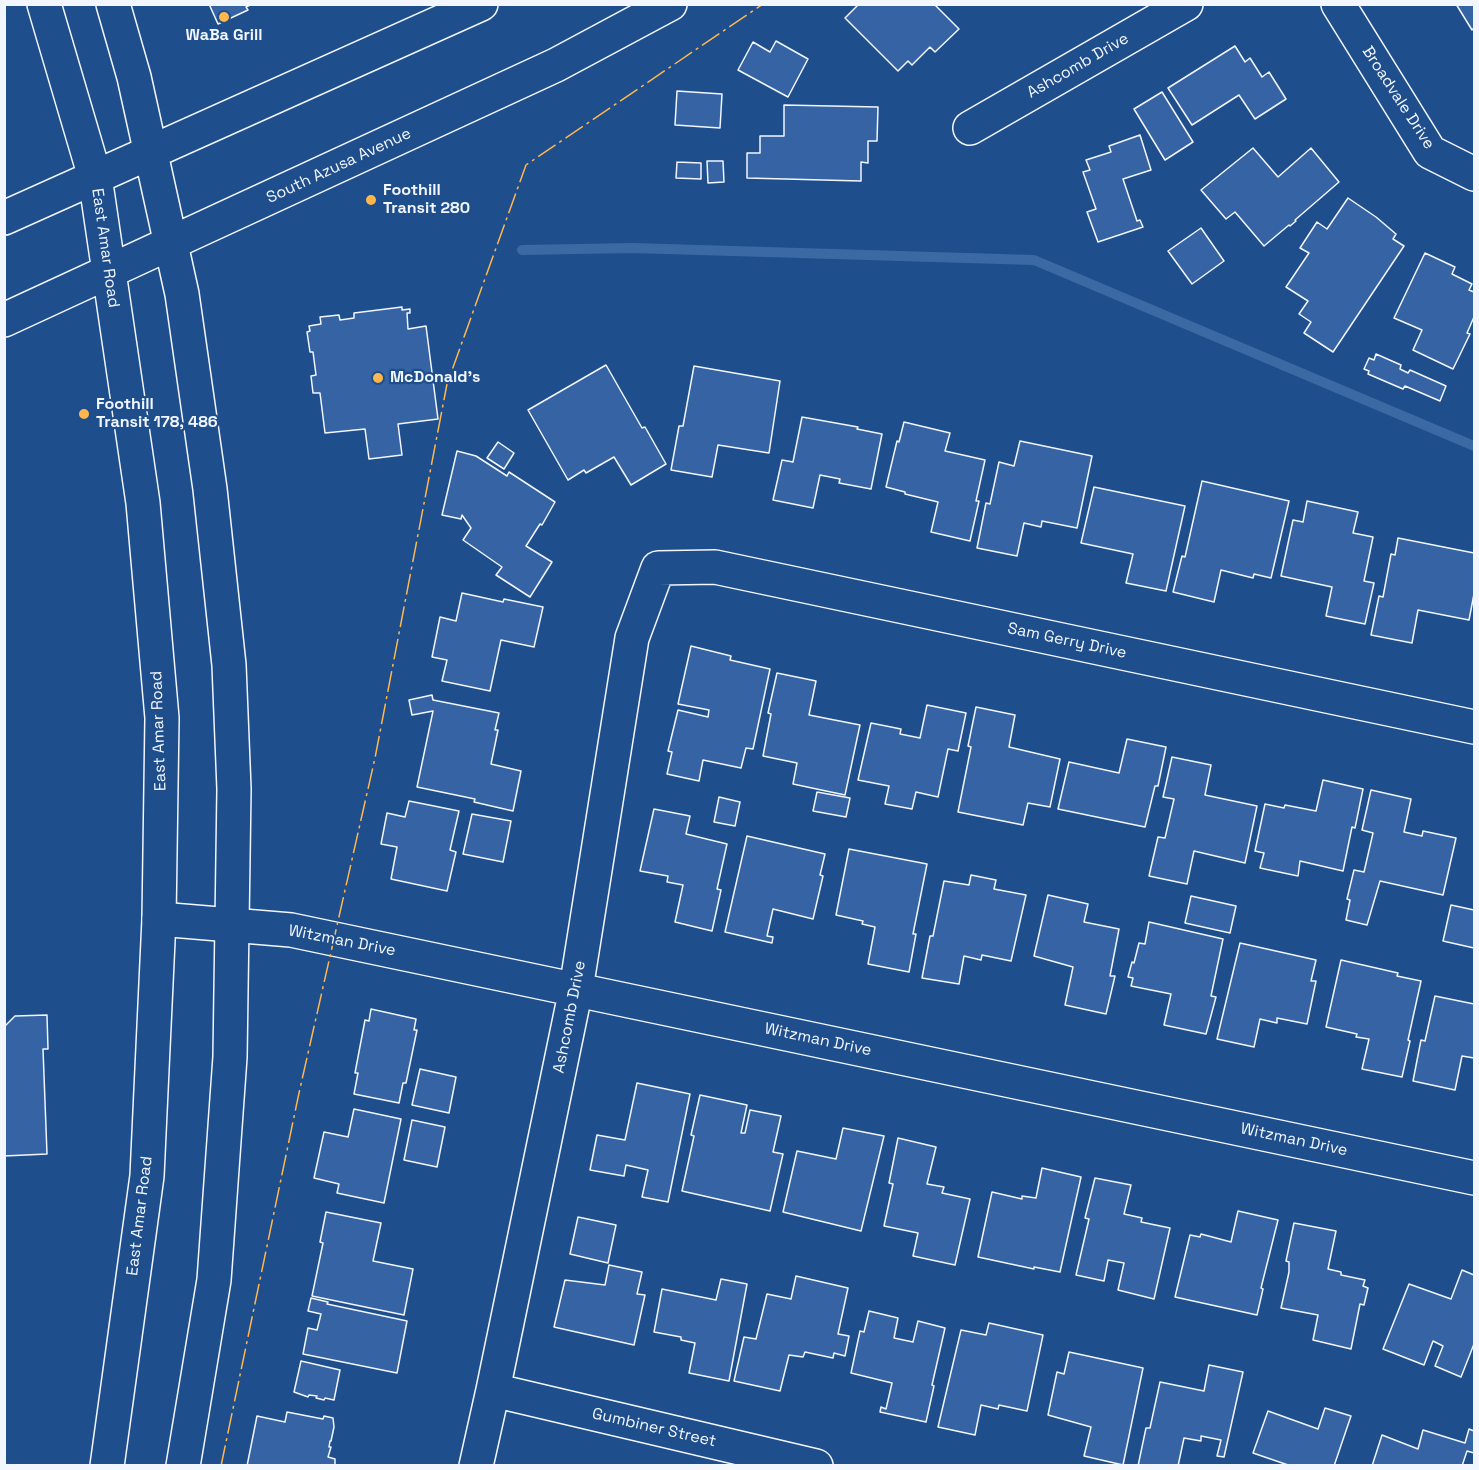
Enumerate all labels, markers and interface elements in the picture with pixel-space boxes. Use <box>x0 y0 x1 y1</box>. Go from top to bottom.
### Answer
marker: WaBa Grill <box>217 10 231 24</box>
place label: WaBa Grill <box>185 26 263 46</box>
street label: Ashcomb Drive <box>1024 29 1132 103</box>
street label: Broadvale Drive <box>1358 43 1438 153</box>
street label: South Azusa Avenue <box>264 124 414 208</box>
place label: Foothill Transit 280 <box>383 181 470 219</box>
street label: East Amar Road <box>87 187 123 309</box>
marker: Foothill Transit 280 <box>364 193 378 207</box>
place label: McDonald's <box>390 368 480 388</box>
marker: McDonald's <box>371 371 385 385</box>
place label: Foothill Transit 178, 486 <box>96 395 218 433</box>
marker: Foothill Transit 178, 486 <box>77 407 91 421</box>
street label: Sam Gerry Drive <box>1006 619 1128 663</box>
street label: East Amar Road <box>147 671 171 791</box>
street label: Witzman Drive <box>287 921 397 961</box>
street label: Ashcomb Drive <box>550 959 590 1075</box>
street label: Witzman Drive <box>763 1019 873 1061</box>
street label: Witzman Drive <box>1239 1119 1349 1161</box>
street label: East Amar Road <box>123 1155 157 1277</box>
street label: Gumbiner Street <box>590 1404 718 1452</box>

